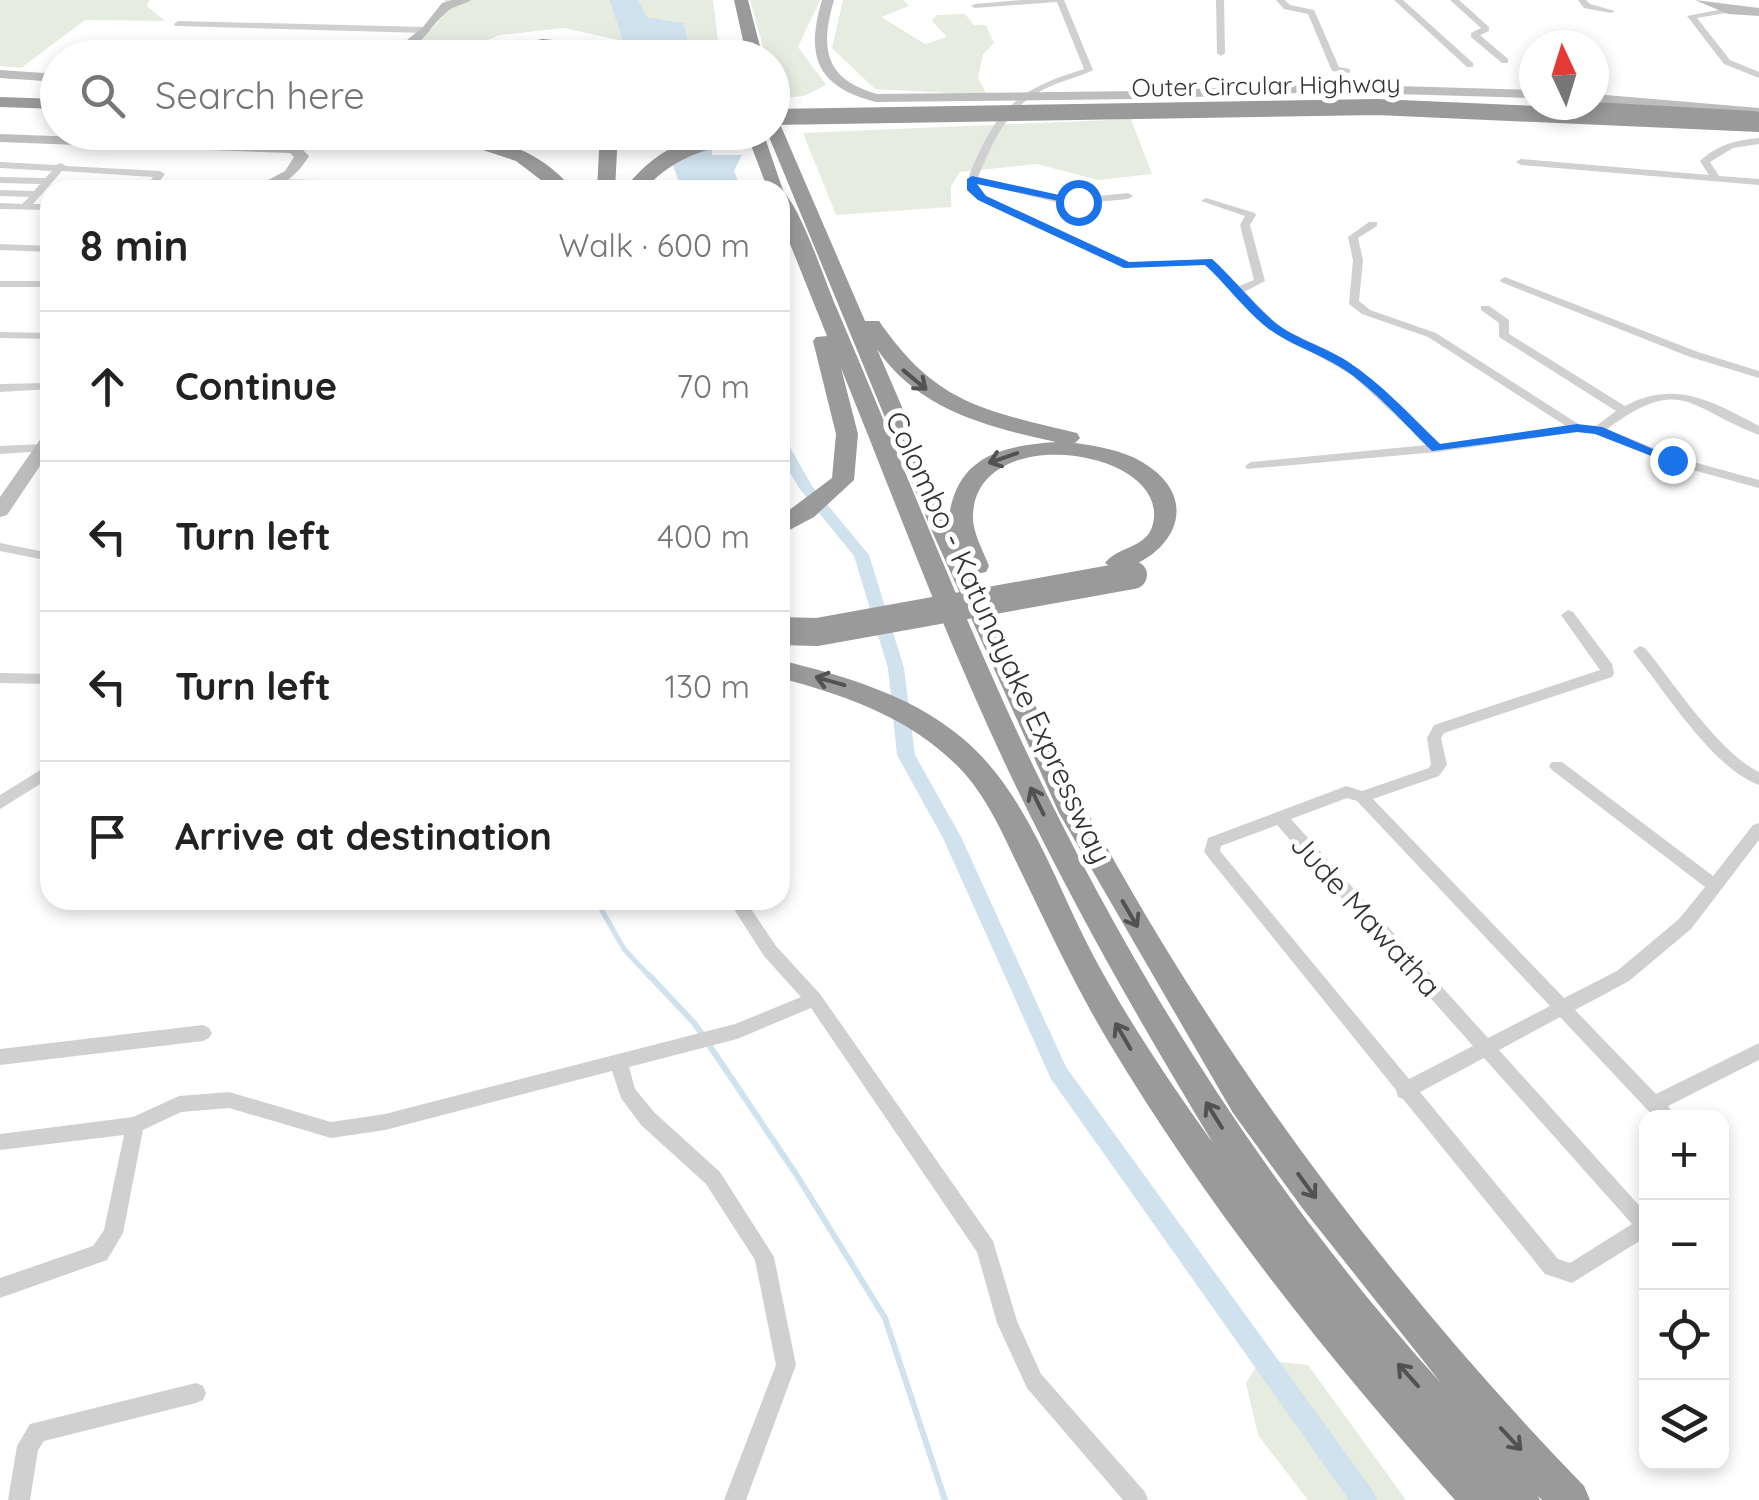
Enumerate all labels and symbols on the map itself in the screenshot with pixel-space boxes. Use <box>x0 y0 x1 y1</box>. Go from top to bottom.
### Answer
north arrow <box>1519 30 1609 120</box>
street label: Outer Circular Highway <box>1131 67 1401 103</box>
route start <box>1056 180 1102 226</box>
one-way arrow <box>902 369 928 391</box>
street label: Colombo - Katunayake Expressway <box>877 405 1121 869</box>
route end <box>1650 438 1696 484</box>
one-way arrow <box>988 450 1019 468</box>
one-way arrow <box>815 671 846 690</box>
one-way arrow <box>1027 787 1046 817</box>
street label: Jude Mawatha <box>1283 826 1449 1004</box>
one-way arrow <box>1120 899 1140 928</box>
one-way arrow <box>1113 1022 1133 1051</box>
one-way arrow <box>1204 1101 1224 1130</box>
one-way arrow <box>1296 1172 1317 1199</box>
one-way arrow <box>1397 1363 1420 1388</box>
one-way arrow <box>1499 1426 1523 1450</box>

